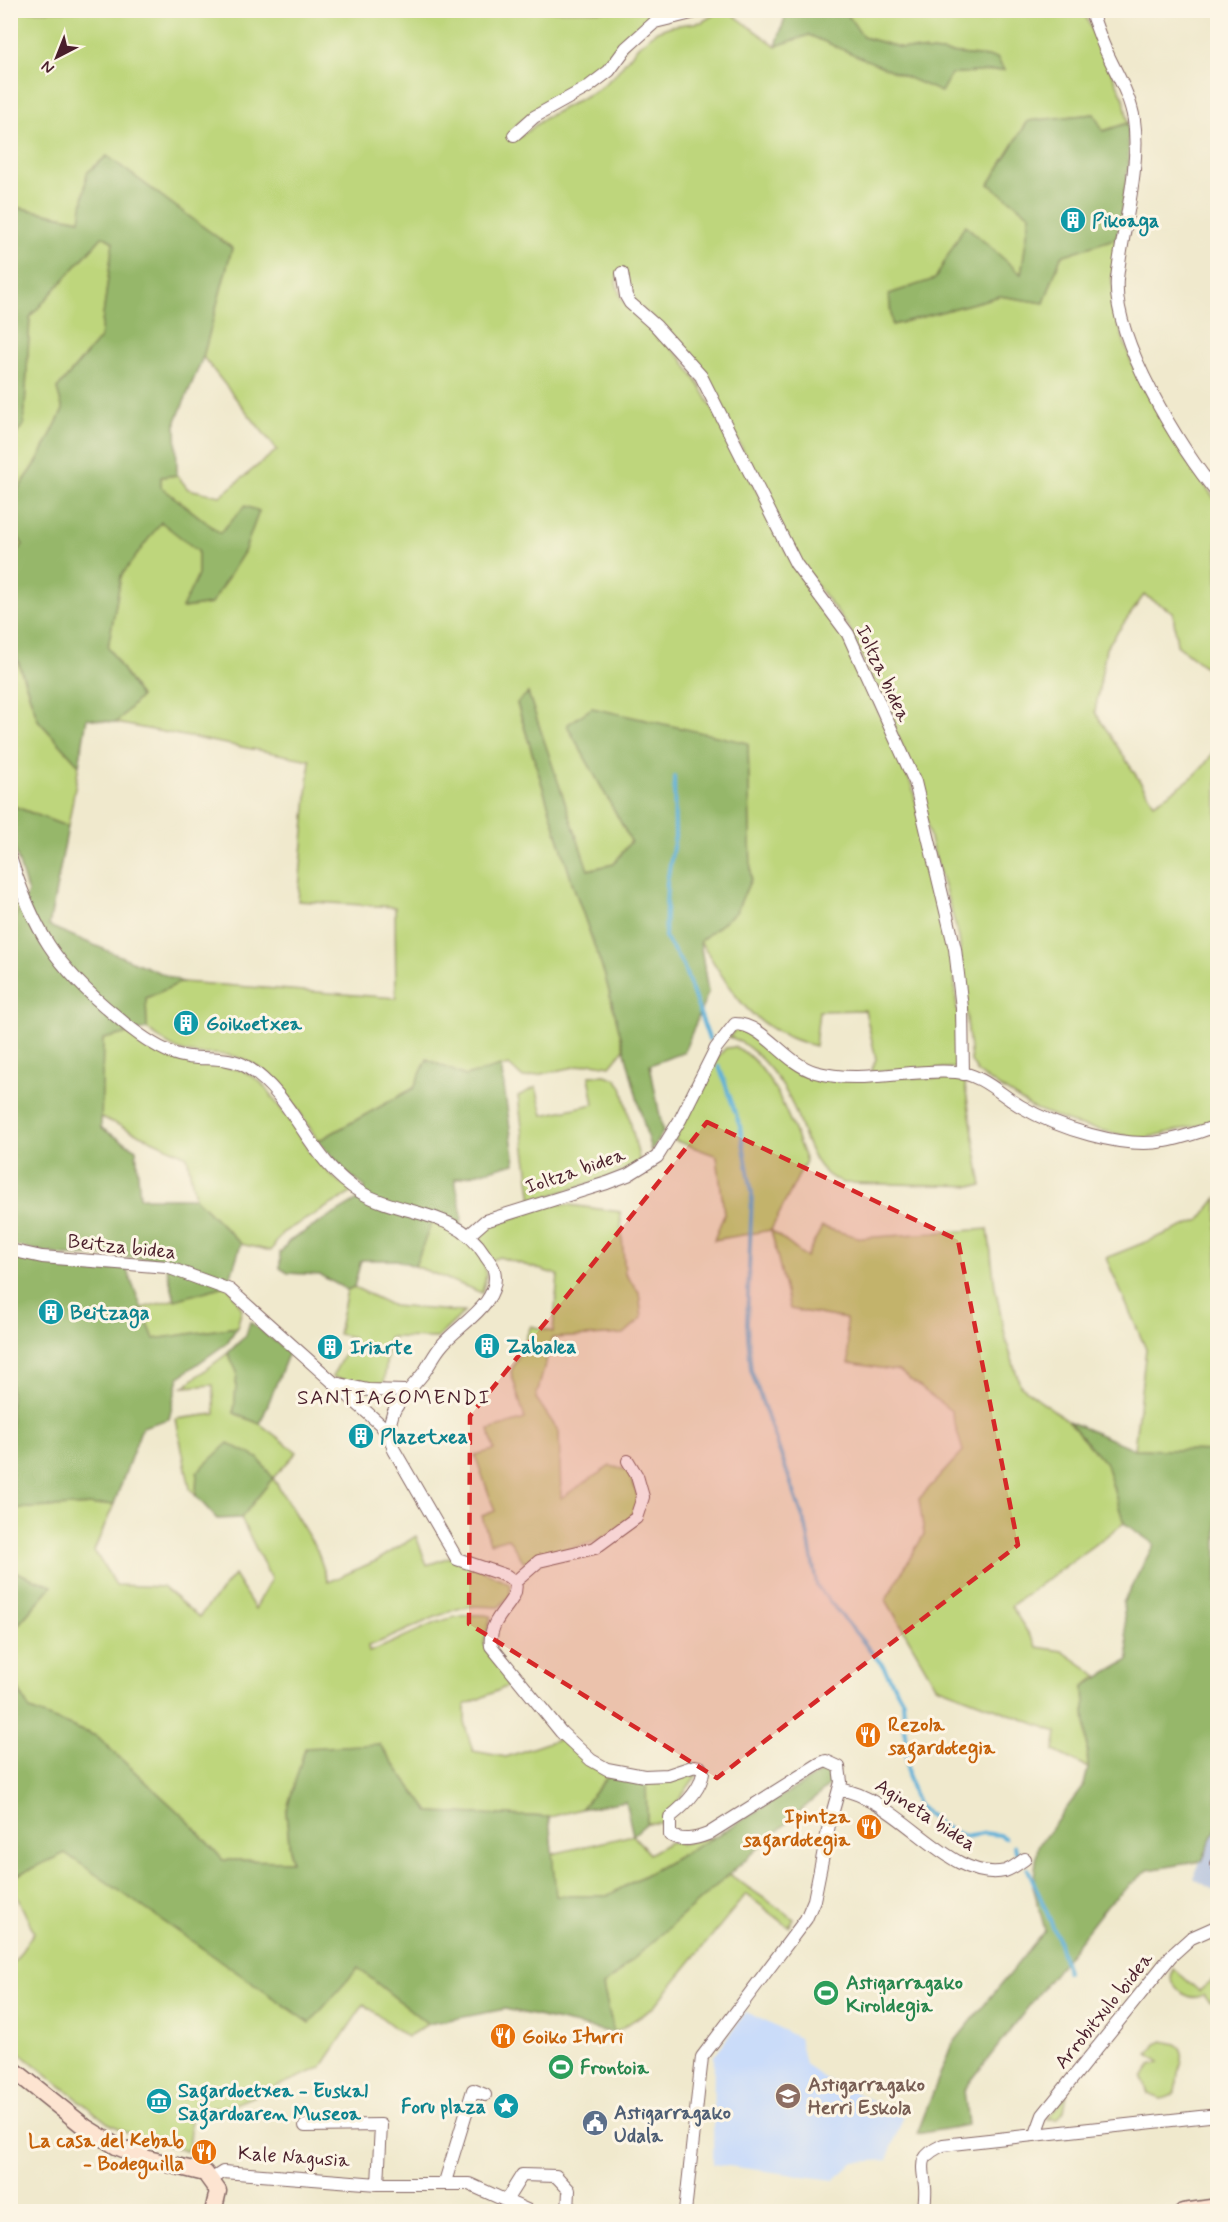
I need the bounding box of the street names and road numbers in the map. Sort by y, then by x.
street label: Ioltza bidea [848,621,917,727]
street label: Ioltza bidea [522,1141,630,1201]
street label: Beitza bidea [66,1228,177,1267]
street label: Agineta bidea [869,1773,981,1858]
street label: Arrobitxulo bidea [1049,1946,1160,2075]
street label: Kale Nagusia [237,2140,352,2175]

